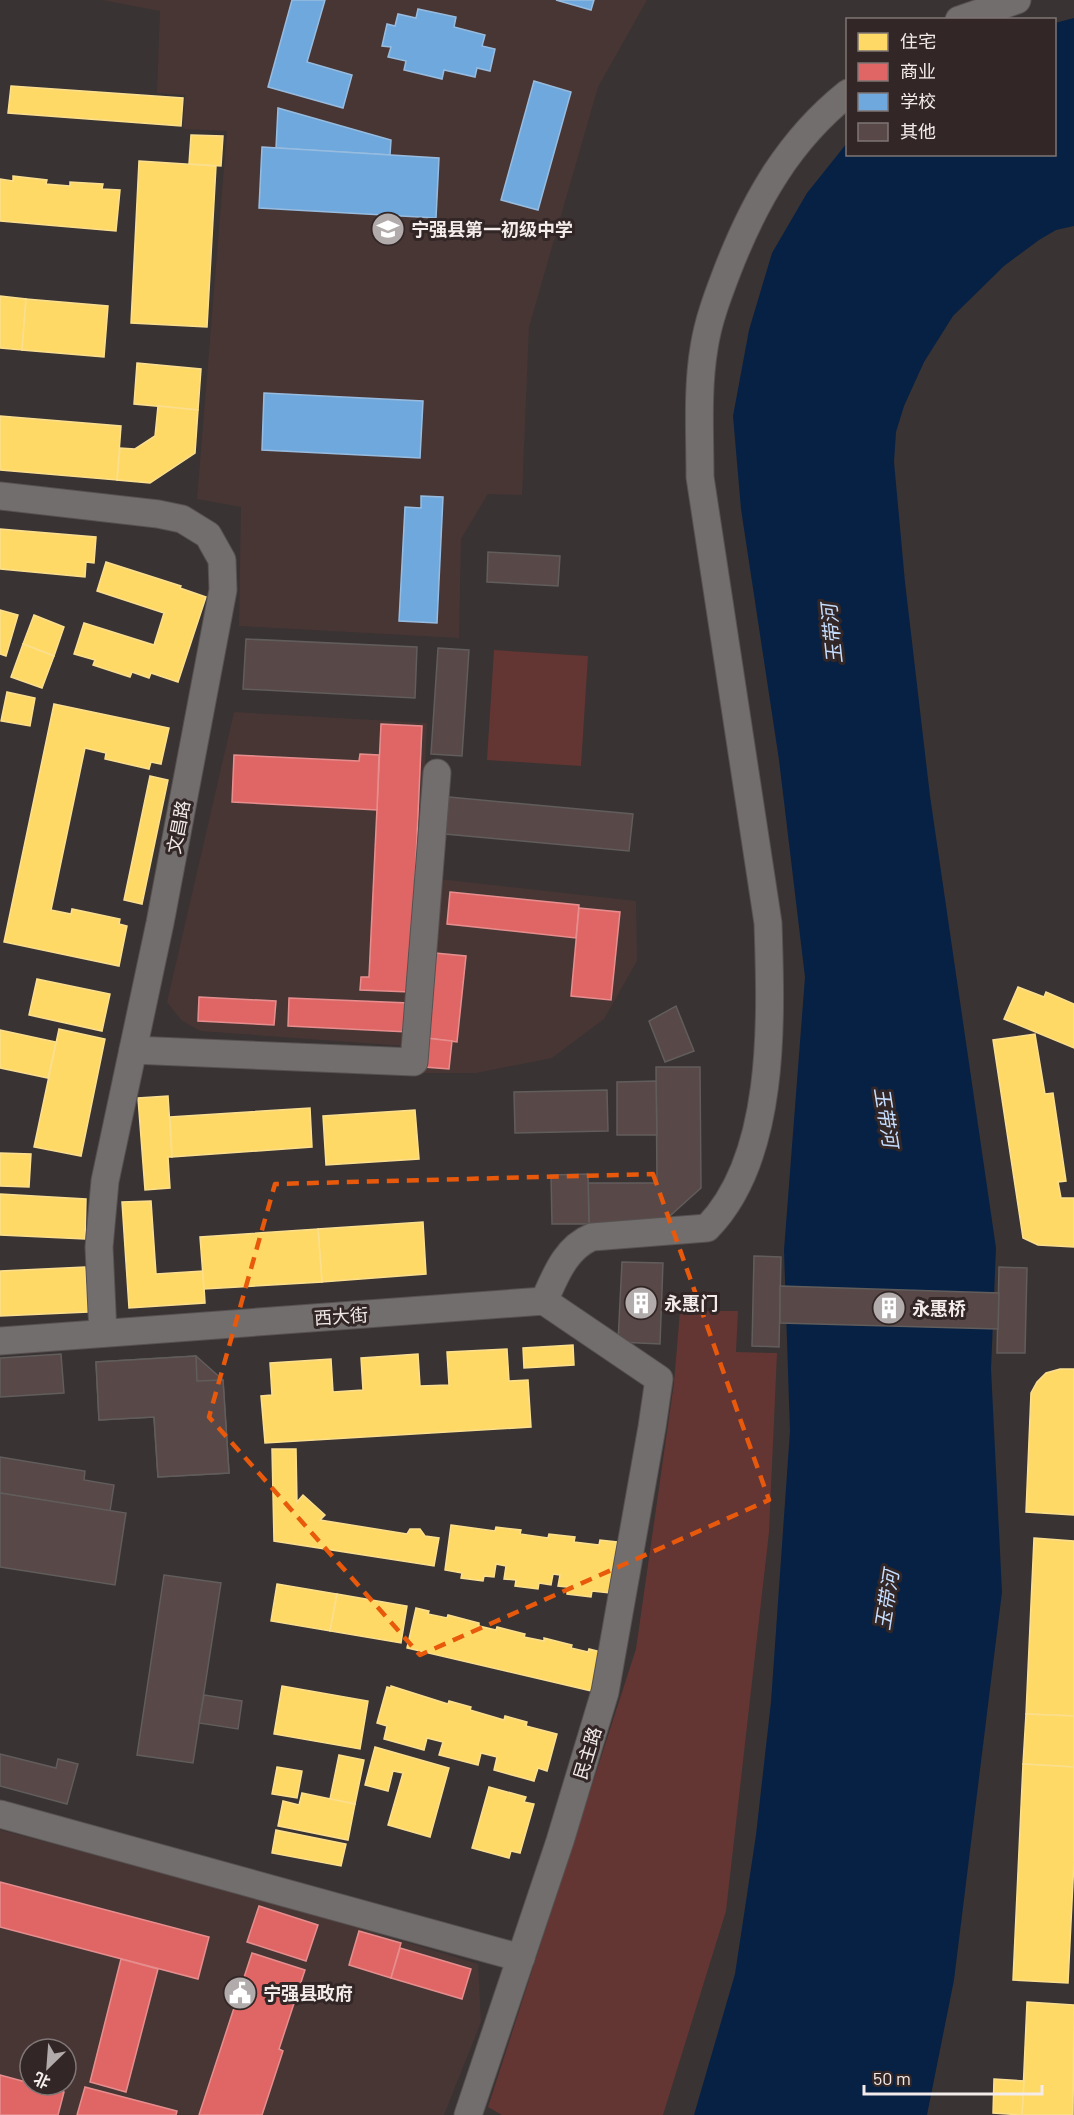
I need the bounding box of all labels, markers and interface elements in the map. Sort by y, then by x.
legend [846,18,1056,156]
text: 住宅 [900,30,936,52]
text: 商业 [900,60,936,82]
text: 学校 [900,90,936,112]
text: 其他 [900,120,936,142]
school or university icon: 宁强县第一初级中学 [370,211,406,247]
place label: 宁强县第一初级中学 [411,218,573,240]
water label: 玉带河 [816,599,846,665]
street label: 文昌路 [162,798,194,856]
water label: 玉带河 [870,1085,904,1152]
building icon: 永惠门 [623,1285,659,1321]
building icon: 永惠桥 [871,1290,907,1326]
place label: 永惠门 [664,1292,718,1314]
place label: 永惠桥 [912,1297,966,1319]
street label: 西大街 [313,1303,369,1329]
water label: 玉带河 [869,1565,903,1632]
street label: 民主路 [569,1724,605,1782]
public building icon: 宁强县政府 [222,1975,258,2011]
place label: 宁强县政府 [263,1982,353,2004]
north arrow [18,2037,78,2097]
scale bar [864,2058,1042,2096]
text: 50 m [873,2067,911,2089]
text: 北 [30,2069,53,2093]

